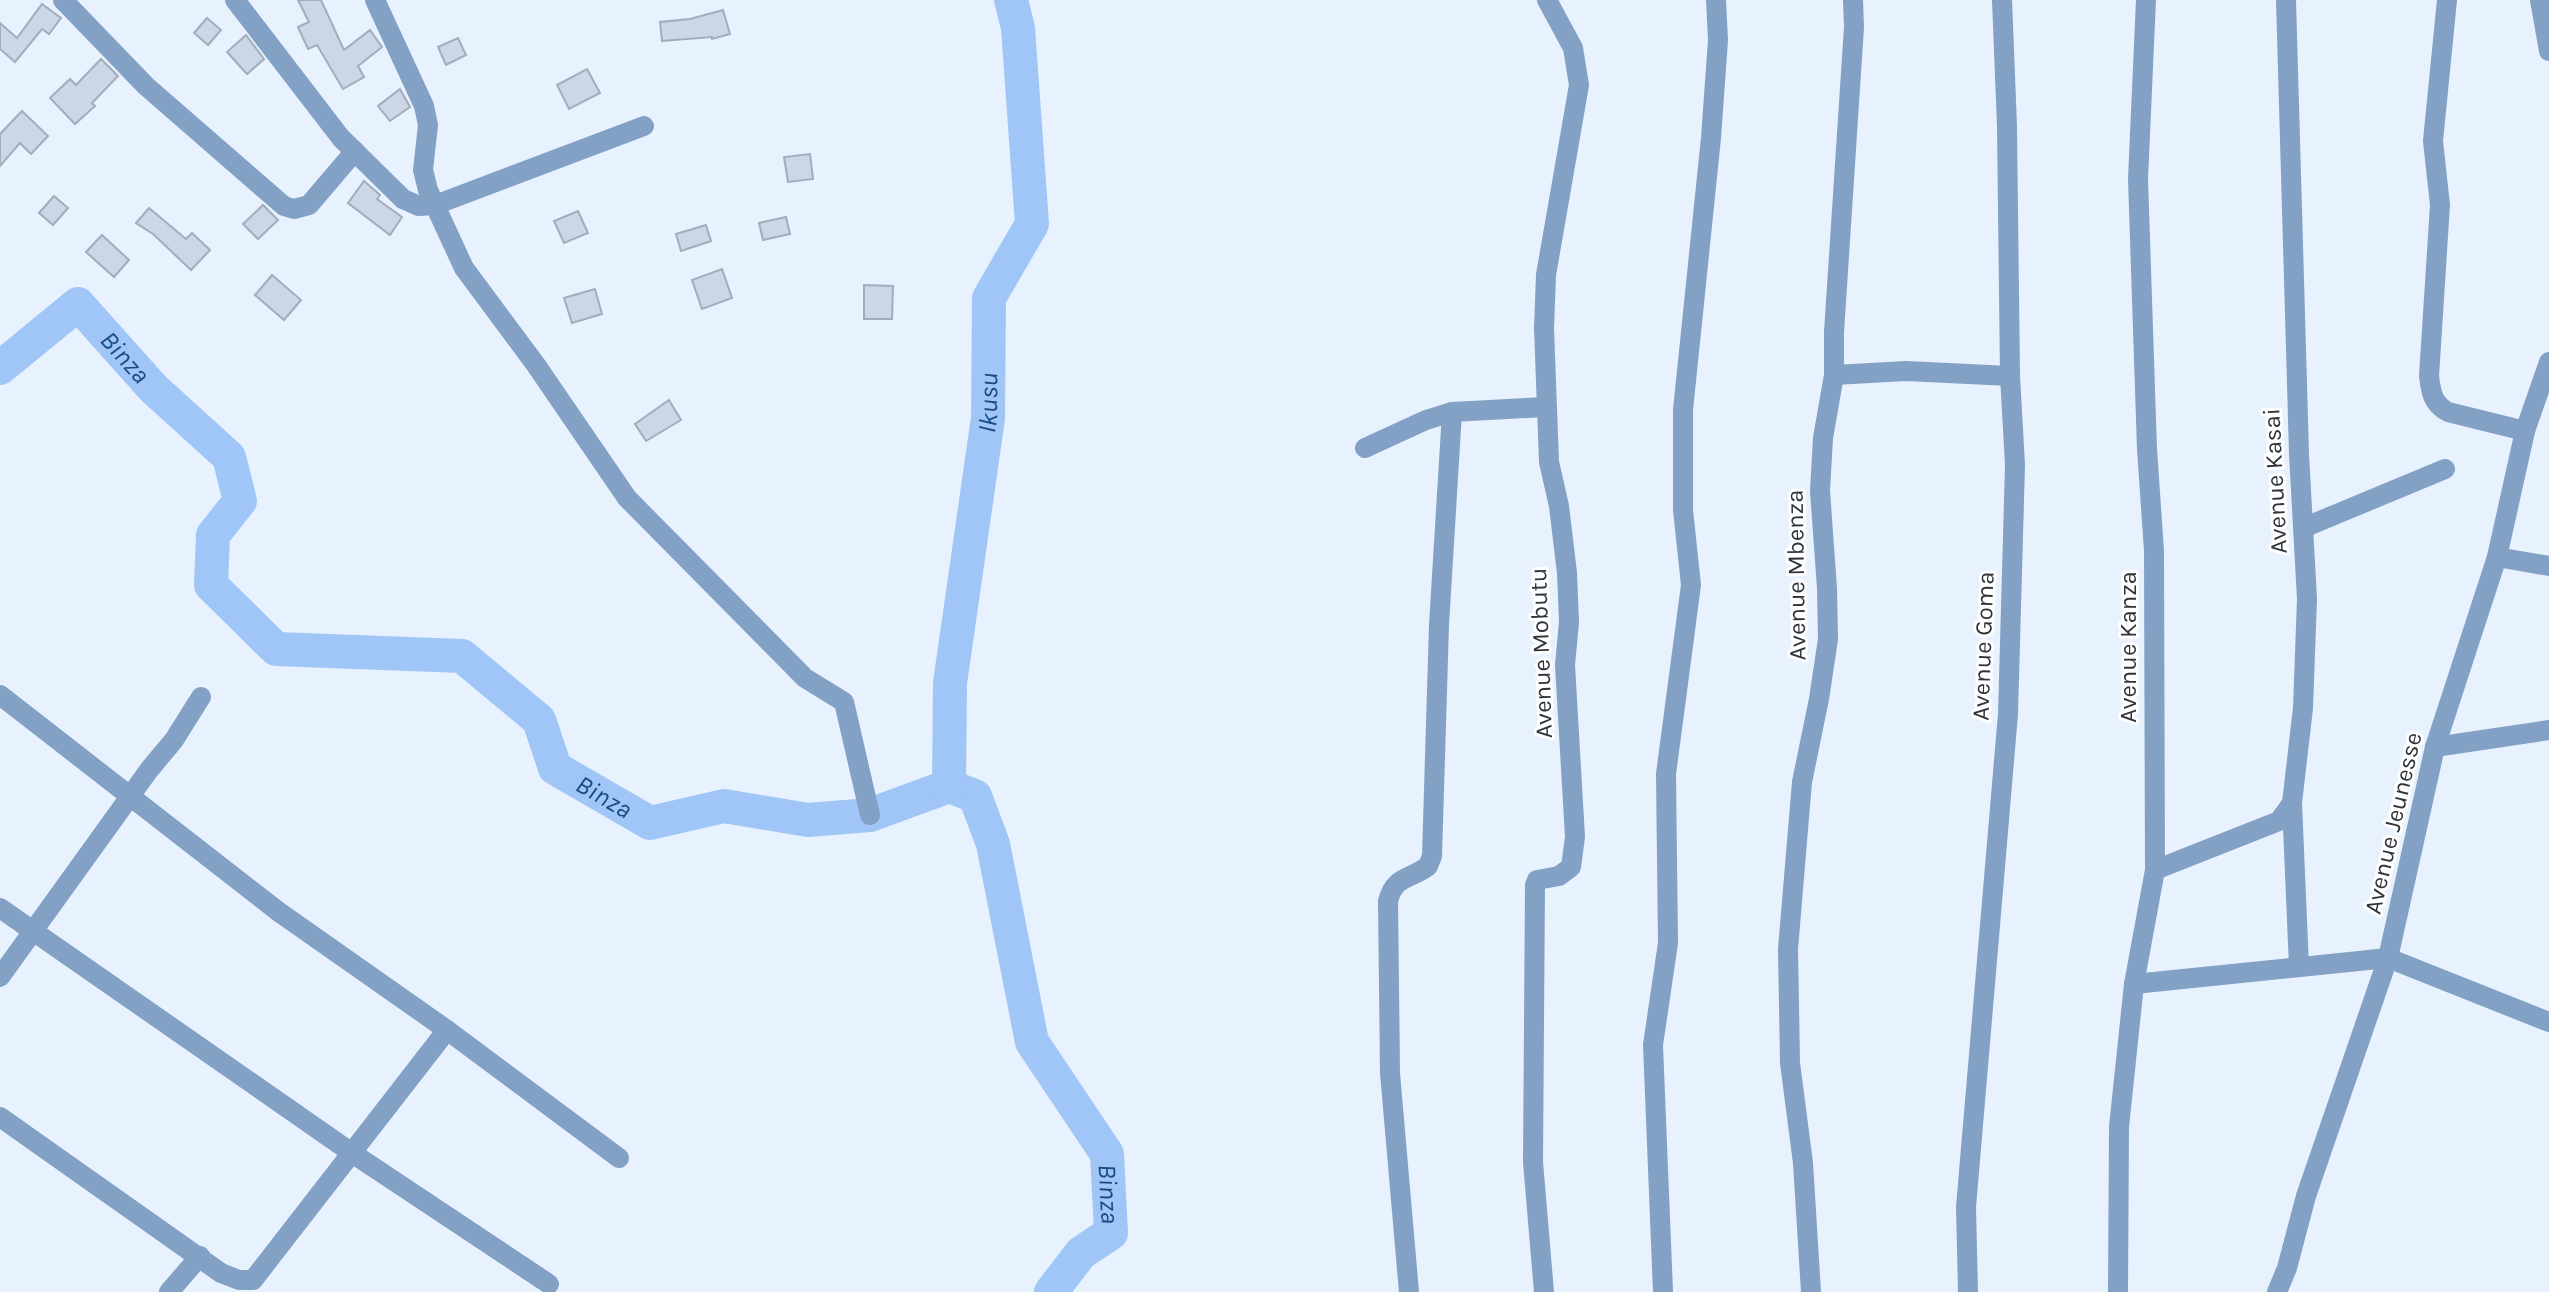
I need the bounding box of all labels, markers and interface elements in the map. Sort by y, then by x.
water label: Binza [93,325,156,390]
water label: Ikusu [971,372,1005,435]
street label: Avenue Kasai [2257,408,2293,554]
street label: Avenue Mbenza [1781,489,1811,661]
street label: Avenue Mobutu [1524,567,1558,739]
street label: Avenue Goma [1966,571,2000,721]
street label: Avenue Kanza [2114,571,2142,723]
street label: Avenue Jeunesse [2358,729,2428,917]
water label: Binza [570,769,638,825]
water label: Binza [1092,1163,1126,1225]

